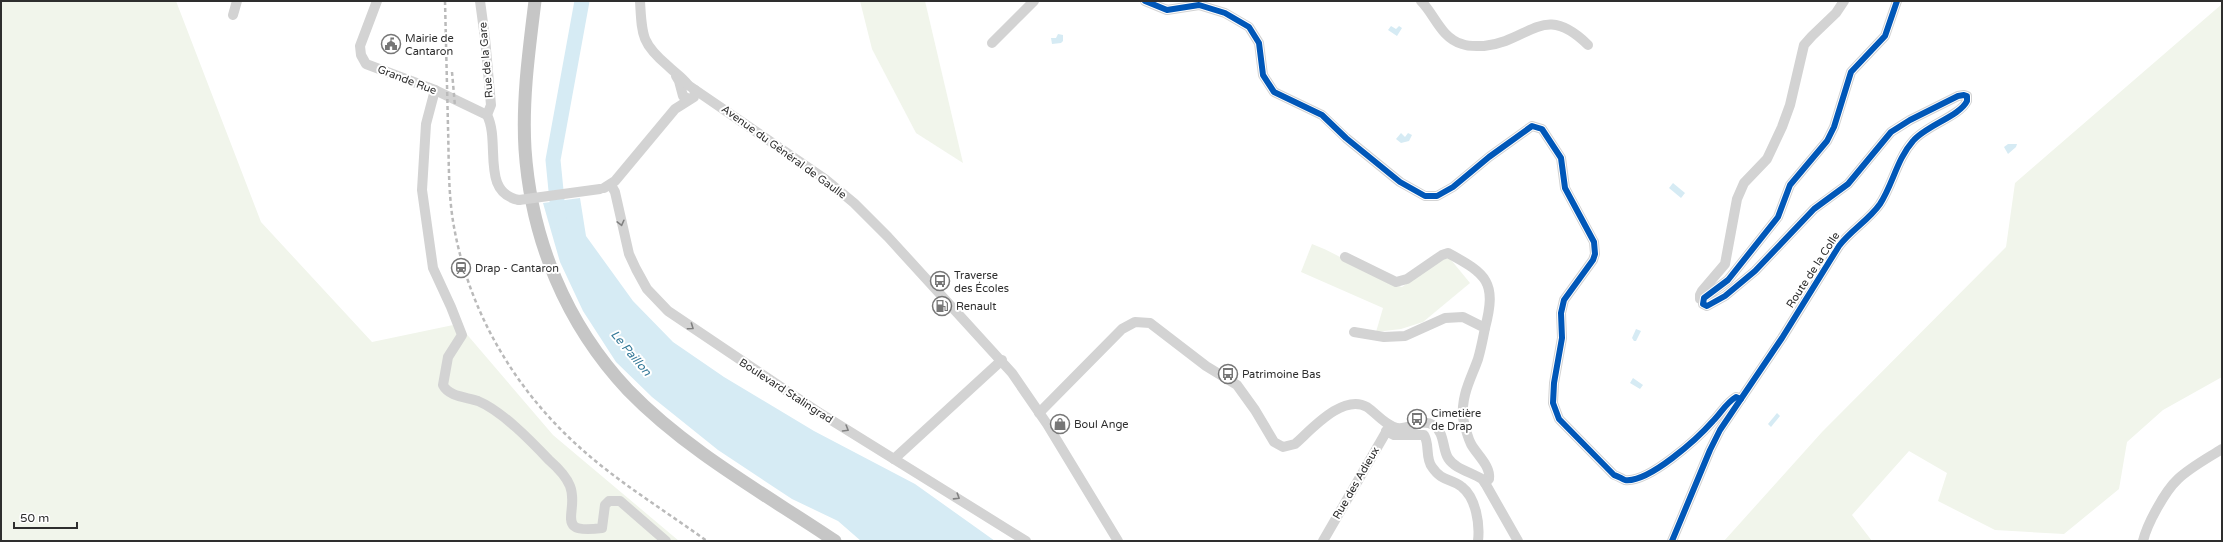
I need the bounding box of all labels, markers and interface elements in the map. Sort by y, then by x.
street label: Rue de la Gare [476,21,496,99]
place label: Mairie de Cantaron [405,32,454,58]
public building icon: Mairie de Cantaron [380,33,402,55]
street label: Grande Rue [376,63,438,97]
street label: Avenue du Général de Gaulle [719,102,849,202]
one-way arrow [616,219,625,226]
street label: Route de la Colle [1784,230,1842,310]
station icon: Drap - Cantaron [450,257,472,279]
place label: Drap - Cantaron [475,262,559,275]
place label: Traverse des Écoles [954,269,1009,295]
bus stop icon: Traverse des Écoles [929,270,951,292]
fuel station icon: Renault [931,295,953,317]
place label: Renault [956,300,997,313]
one-way arrow [687,322,694,330]
water label: Le Paillon [608,327,654,379]
street label: Boulevard Stalingrad [737,356,835,426]
bus stop icon: Patrimoine Bas [1217,363,1239,385]
place label: Patrimoine Bas [1242,368,1321,381]
place label: Cimetière de Drap [1431,407,1481,433]
bus stop icon: Cimetière de Drap [1406,408,1428,430]
shop icon: Boul Ange [1049,413,1071,435]
place label: Boul Ange [1074,418,1129,431]
one-way arrow [842,425,849,432]
street label: Rue des Adieux [1330,444,1382,522]
one-way arrow [953,493,960,500]
scale bar [14,504,77,530]
text: 50 m [20,511,49,525]

